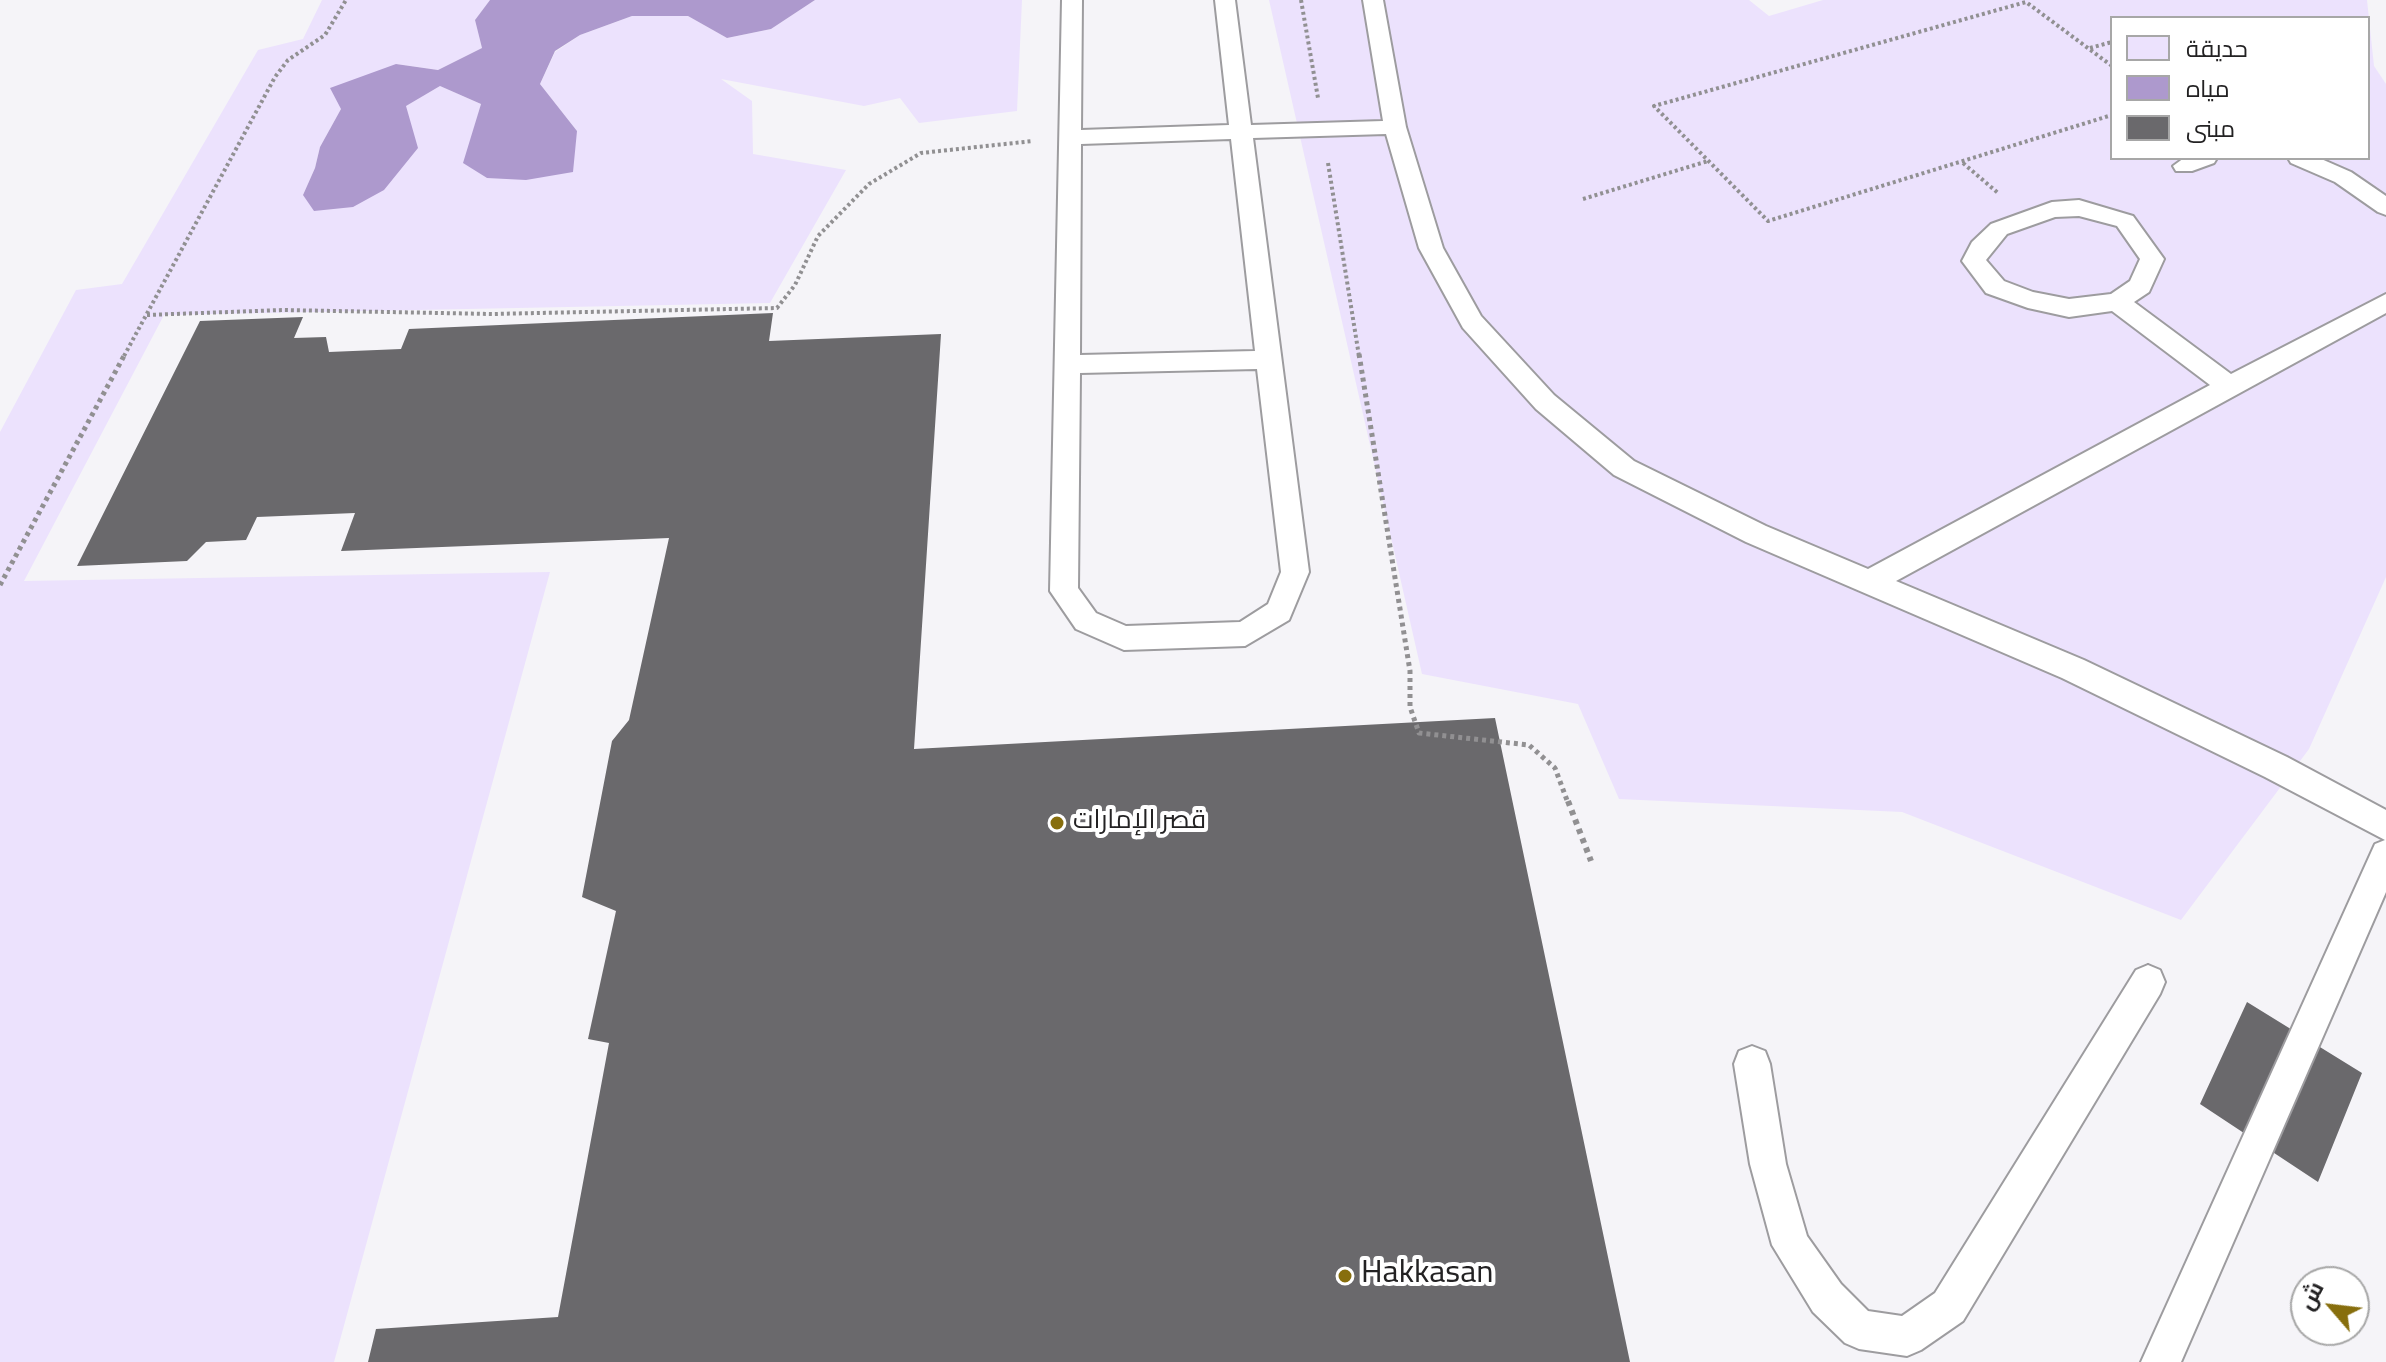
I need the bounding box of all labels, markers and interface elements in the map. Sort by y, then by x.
legend [2110,16,2370,160]
text: حديقة [2186,26,2248,71]
text: مياه [2186,66,2230,111]
text: مبنى [2186,106,2235,151]
place label: قصر الإمارات [1073,807,1206,839]
marker: قصر الإمارات [1048,814,1066,832]
place label: Hakkasan [1361,1257,1493,1295]
north arrow [2290,1266,2370,1346]
marker: Hakkasan [1336,1267,1354,1285]
text: ش [2285,1273,2336,1318]

